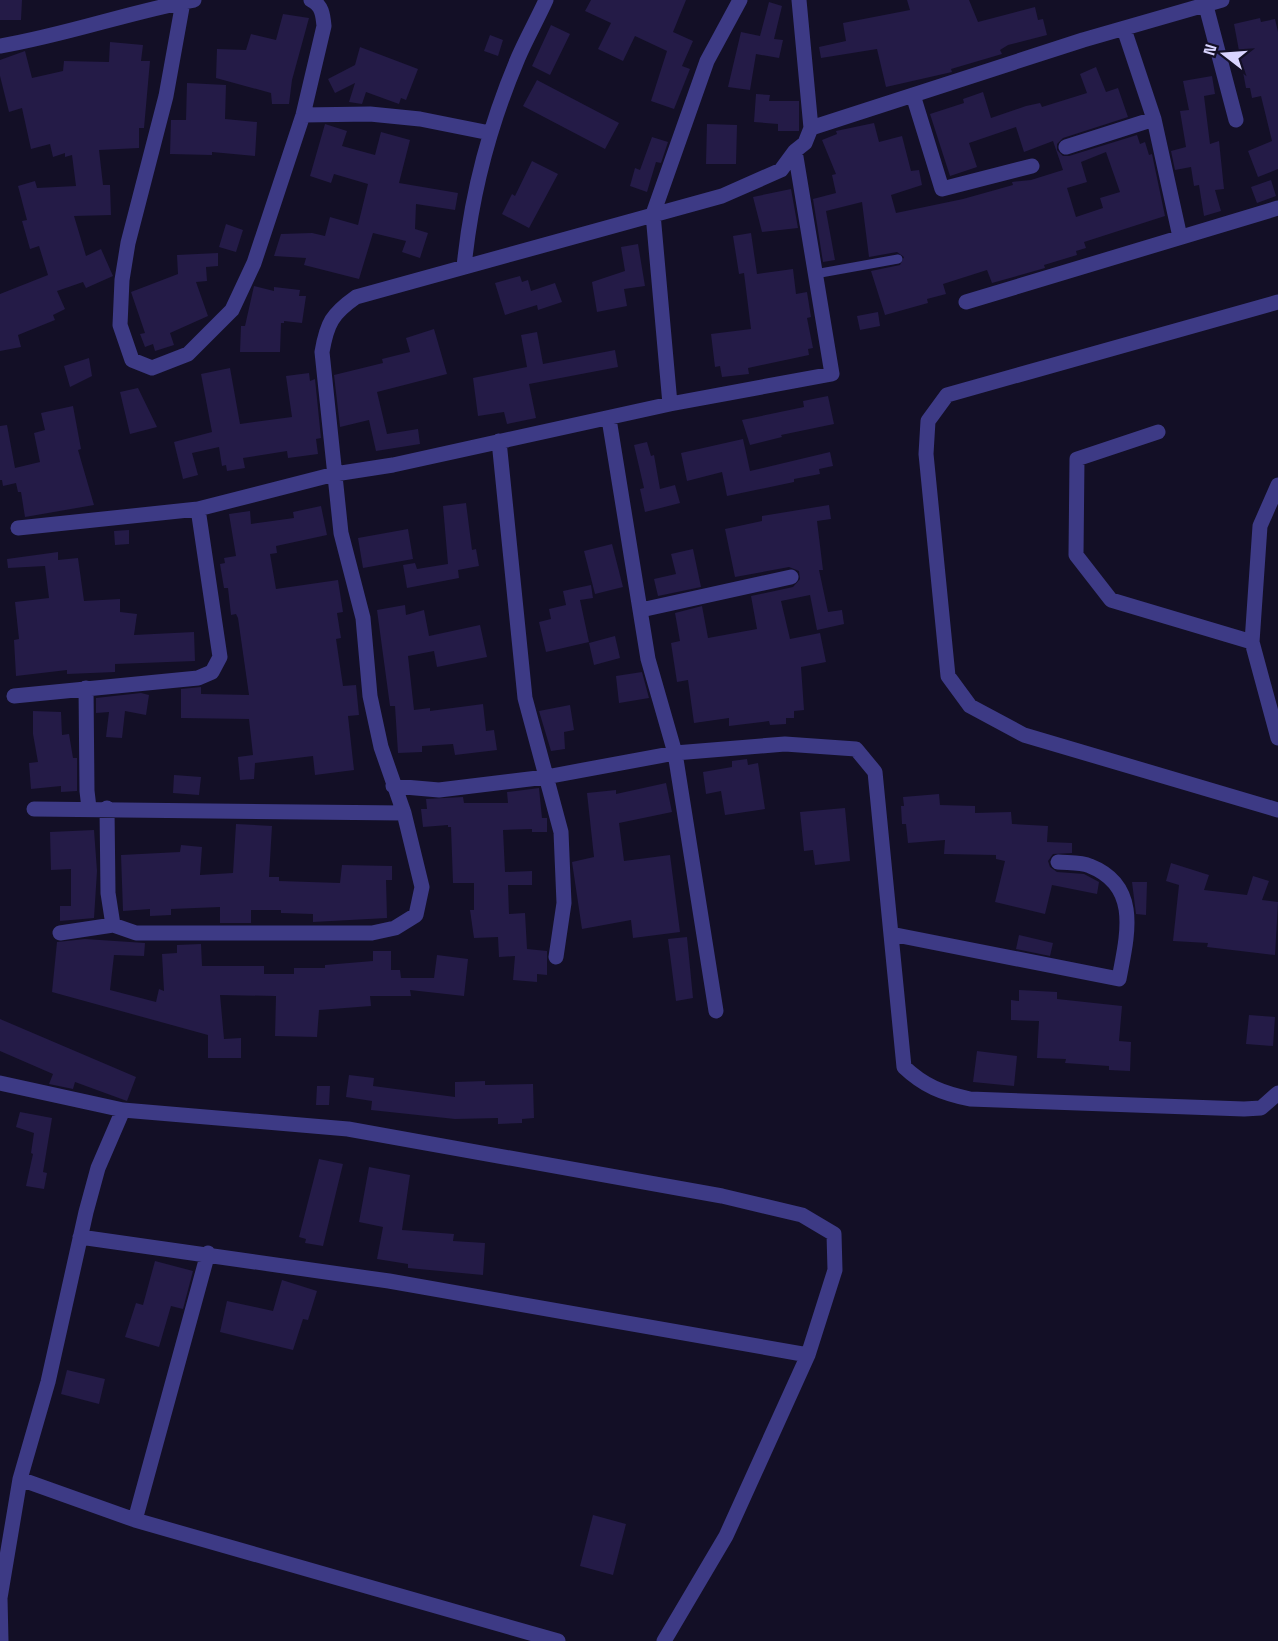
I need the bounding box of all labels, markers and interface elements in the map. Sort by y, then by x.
north arrow [1194,24,1254,84]
text: N [1199,42,1222,58]

